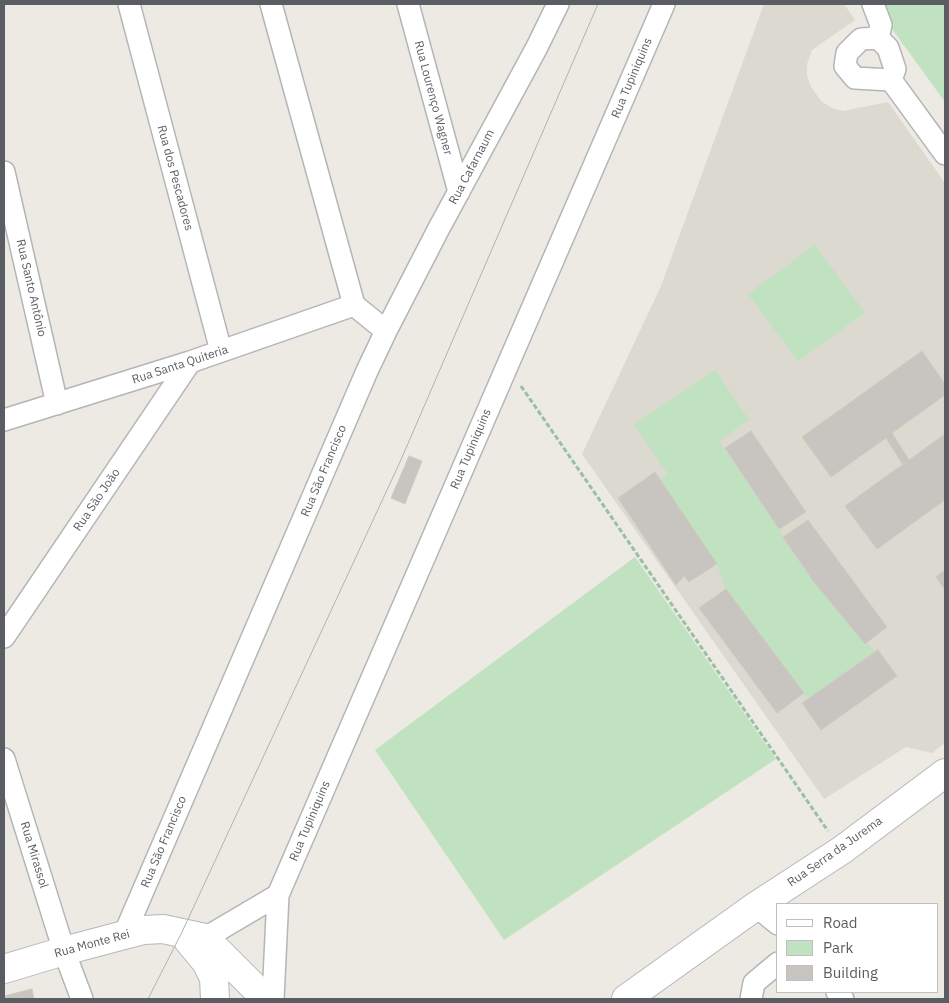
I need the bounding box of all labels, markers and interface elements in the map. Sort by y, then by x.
street label: Rua Tupiniquins [609,36,655,120]
street label: Rua Lourenço Wagner [411,39,455,157]
street label: Rua dos Pescadores [154,124,196,232]
street label: Rua Cafarnaum [446,127,498,207]
street label: Rua Santo Antônio [13,238,49,338]
street label: Rua Santa Quiteria [130,343,230,387]
street label: Rua Tupiniquins [448,407,494,491]
street label: Rua São Francisco [298,423,350,519]
street label: Rua São João [71,466,123,534]
street label: Rua Tupiniquins [287,779,333,863]
street label: Rua São Francisco [138,794,190,890]
street label: Rua Serra da Jurema [785,814,885,890]
street label: Rua Mirassol [17,820,51,890]
legend [776,903,939,993]
text: Road [823,913,858,932]
street label: Rua Monte Rei [53,927,131,961]
text: Park [823,938,853,957]
text: Building [823,963,878,982]

